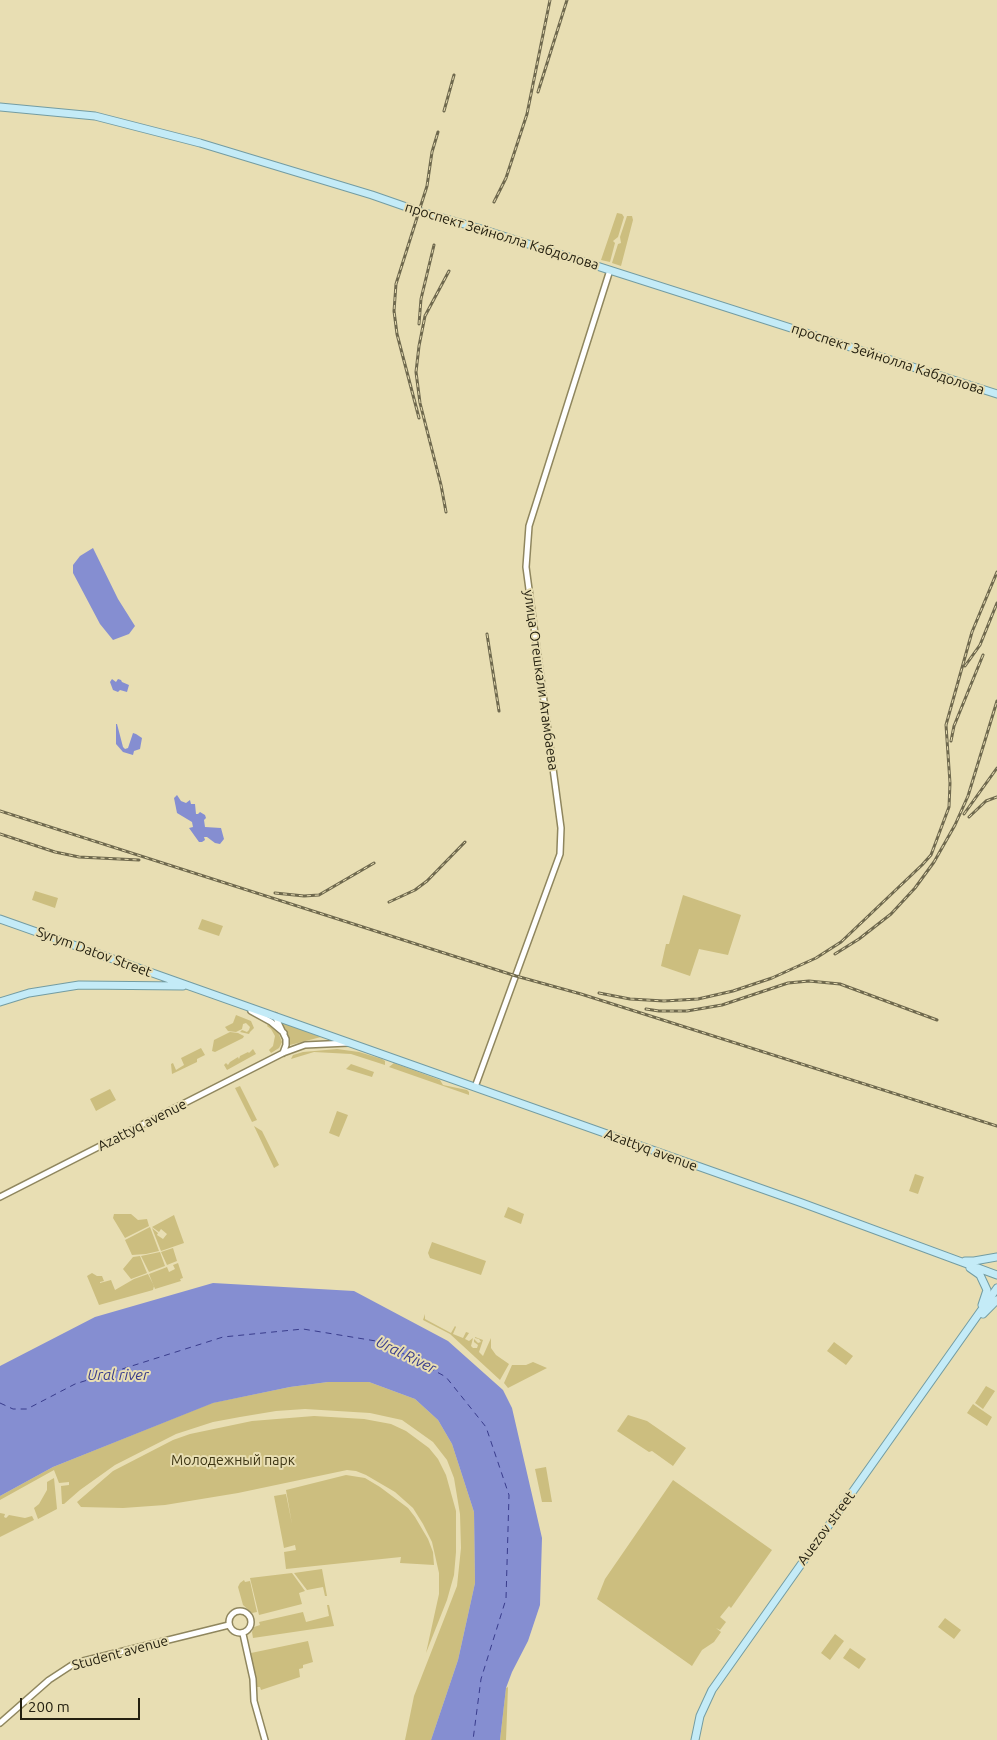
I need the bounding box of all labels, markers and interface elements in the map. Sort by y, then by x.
street label: проспект Зейнолла Кабдолова [403,198,601,274]
street label: проспект Зейнолла Кабдолова [789,320,987,398]
street label: улица Отешкали Атамбаева [520,589,562,771]
street label: Syrym Datov Street [34,923,154,981]
street label: Azattyq avenue [95,1095,189,1155]
street label: Azattyq avenue [602,1125,700,1175]
water label: Ural River [373,1333,439,1377]
water label: Ural river [87,1366,149,1384]
park label: Молодежный парк [171,1452,295,1468]
street label: Auezov street [794,1488,858,1568]
street label: Student avenue [70,1632,170,1674]
scale bar [22,1688,142,1720]
text: 200 m [28,1698,70,1715]

